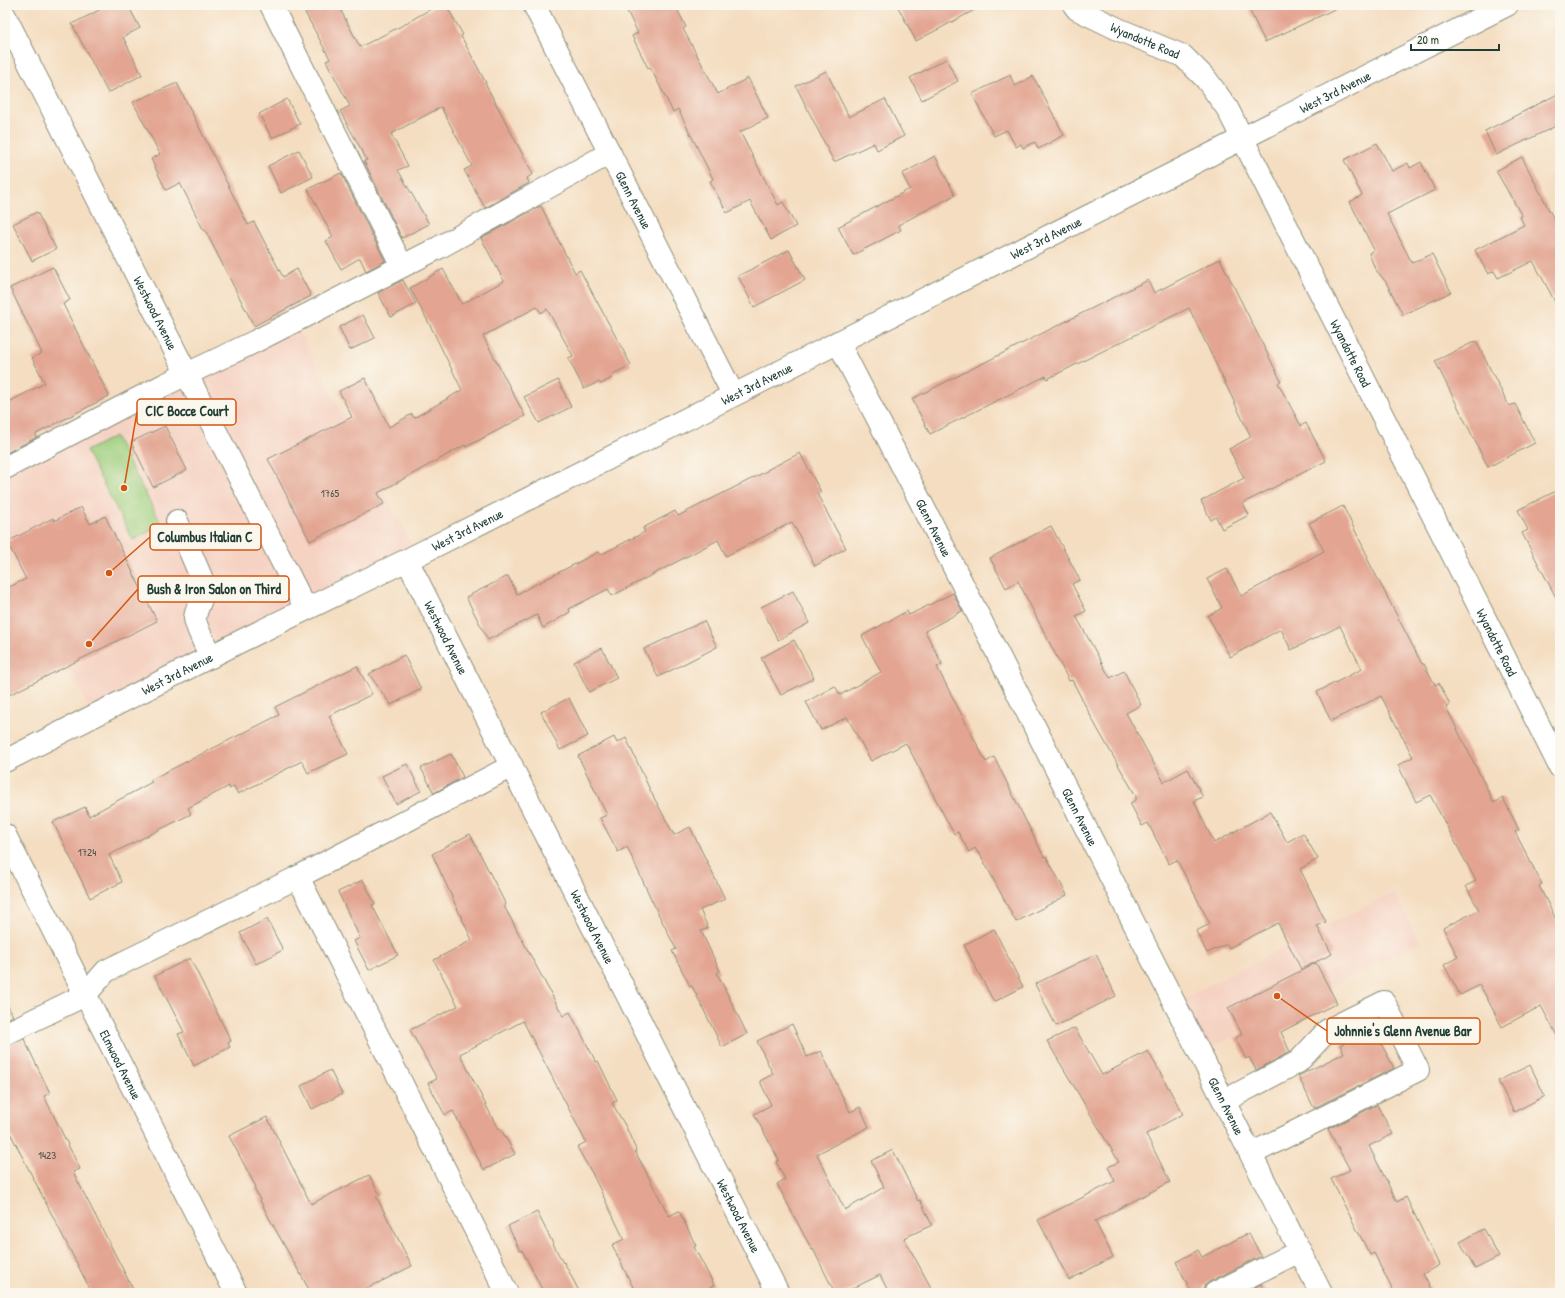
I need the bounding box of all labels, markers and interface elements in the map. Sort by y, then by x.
street label: Wyandotte Road [1107,18,1182,63]
scale bar [1411,26,1499,52]
text: 20 m [1417,31,1439,48]
street label: West 3rd Avenue [1296,66,1374,117]
street label: Glenn Avenue [611,168,656,232]
street label: West 3rd Avenue [1007,212,1085,263]
street label: Westwood Avenue [130,273,182,353]
street label: Wyandotte Road [1326,316,1375,390]
street label: West 3rd Avenue [718,358,795,409]
callout: CIC Bocce Court [137,399,236,425]
text: CIC Bocce Court [145,401,230,420]
house number: 1765 [321,486,340,500]
street label: Glenn Avenue [912,496,956,560]
street label: West 3rd Avenue [429,504,506,555]
callout: Columbus Italian C [150,524,261,550]
text: Columbus Italian C [157,527,253,546]
callout: Bush & Iron Salon on Third [138,576,289,602]
text: Bush & Iron Salon on Third [147,579,282,598]
street label: Westwood Avenue [420,598,472,678]
street label: Wyandotte Road [1472,606,1522,679]
street label: West 3rd Avenue [138,648,216,699]
street label: Glenn Avenue [1058,785,1102,849]
house number: 1724 [78,845,96,859]
street label: Westwood Avenue [566,887,619,967]
callout: Johnnie's Glenn Avenue Bar [1327,1018,1480,1044]
text: Johnnie's Glenn Avenue Bar [1334,1021,1472,1040]
street label: Elmwood Avenue [96,1027,146,1102]
street label: Glenn Avenue [1204,1074,1249,1138]
house number: 1423 [38,1148,56,1162]
street label: Westwood Avenue [713,1176,765,1256]

